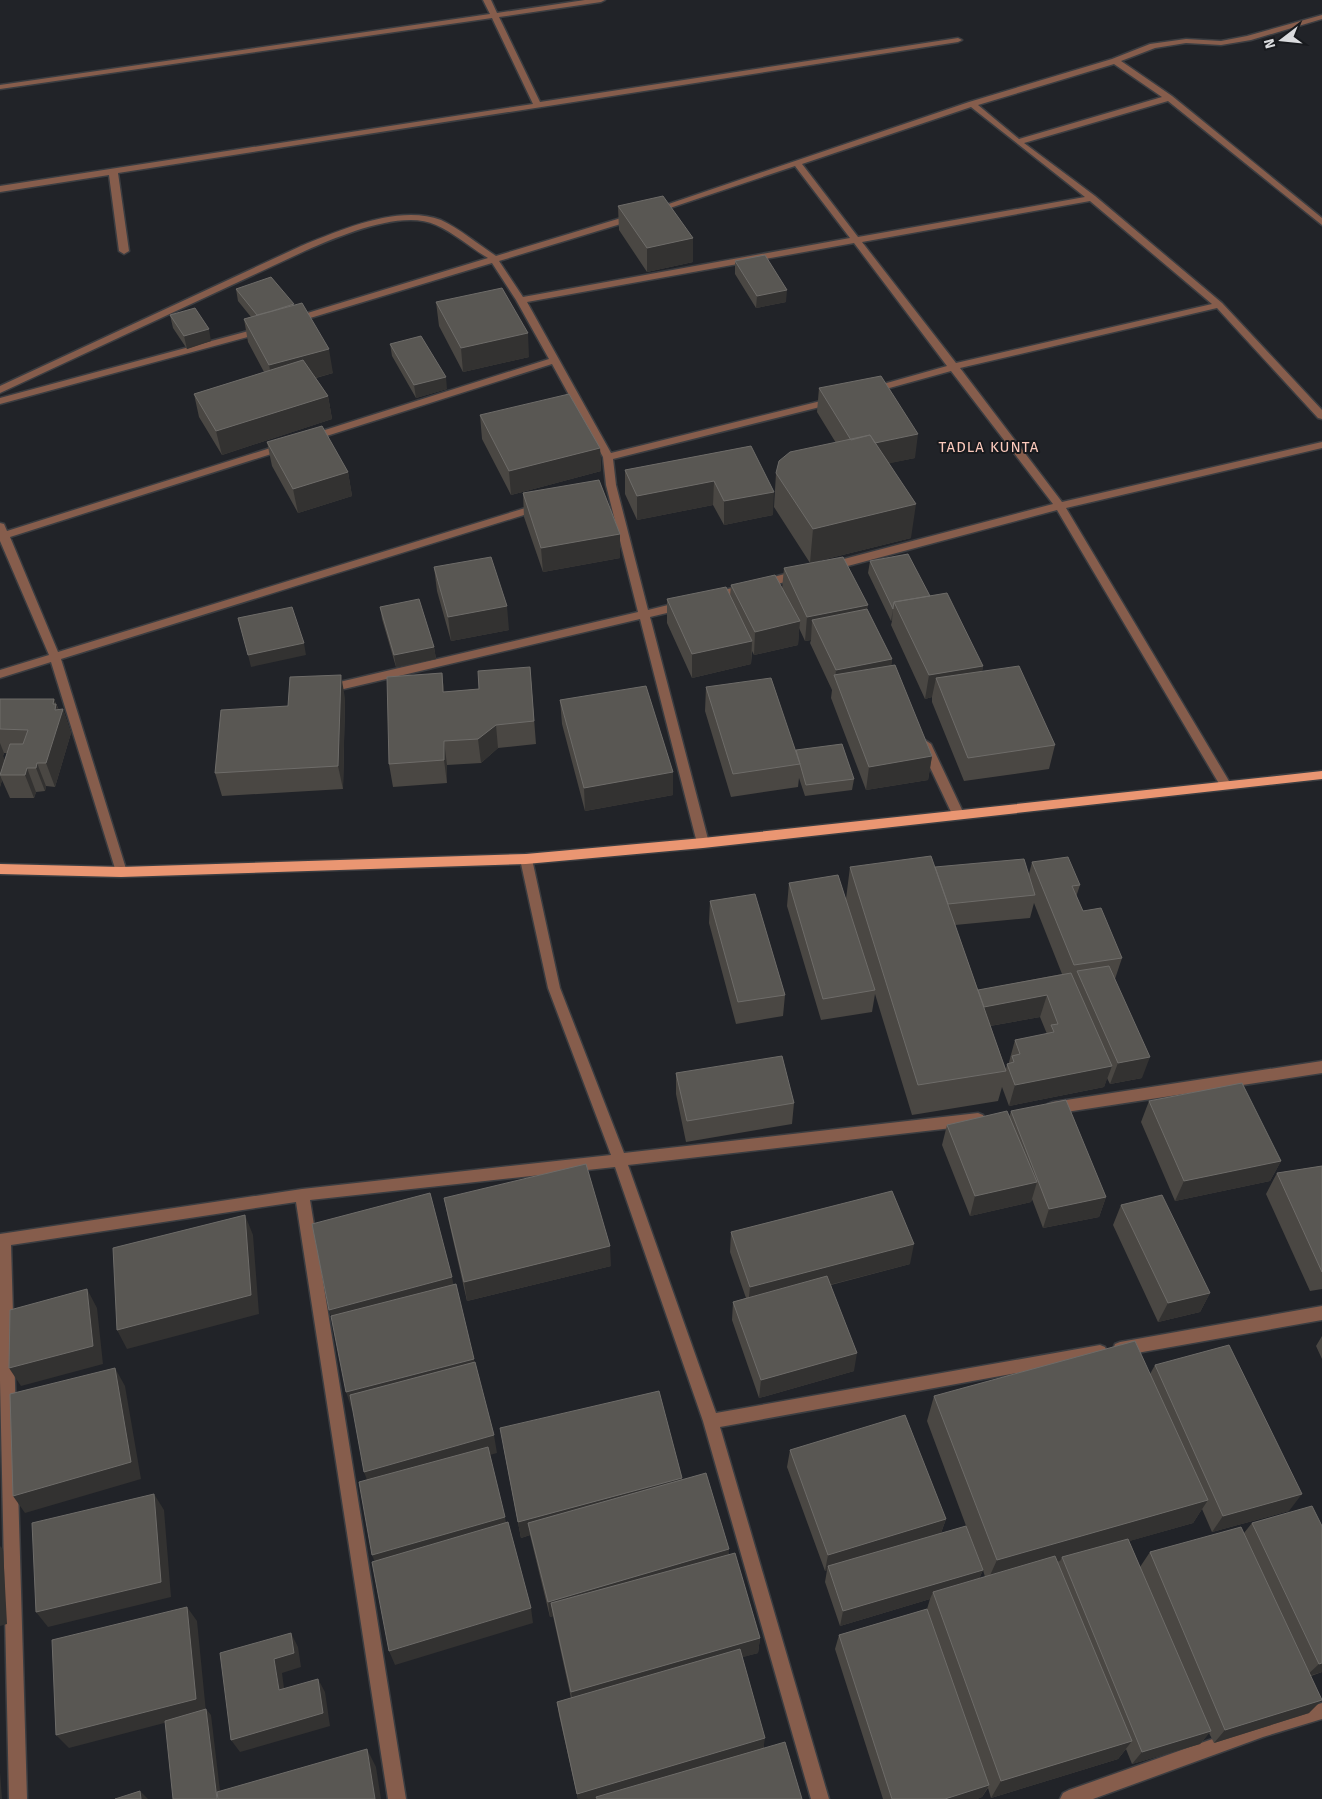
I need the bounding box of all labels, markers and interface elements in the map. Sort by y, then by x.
north arrow [1257,15,1307,65]
text: N [1261,37,1279,50]
district label: TADLA KUNTA [939,438,1039,456]

